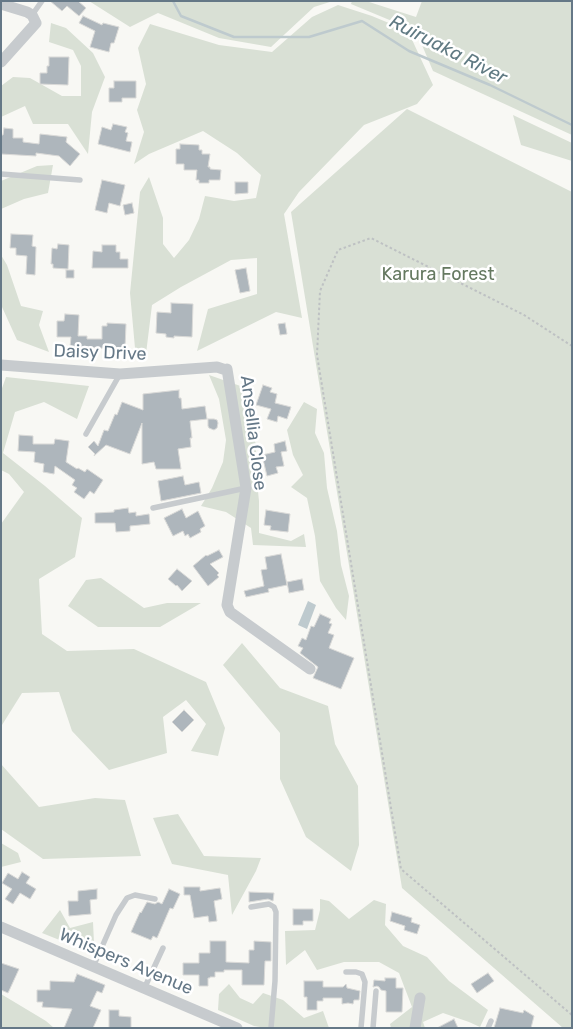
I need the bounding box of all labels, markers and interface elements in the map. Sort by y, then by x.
water label: Ruiruaka River [385,11,511,89]
park label: Karura Forest [382,264,494,286]
street label: Daisy Drive [53,341,147,365]
street label: Ansellia Close [235,374,271,492]
street label: Whispers Avenue [56,924,196,1000]

